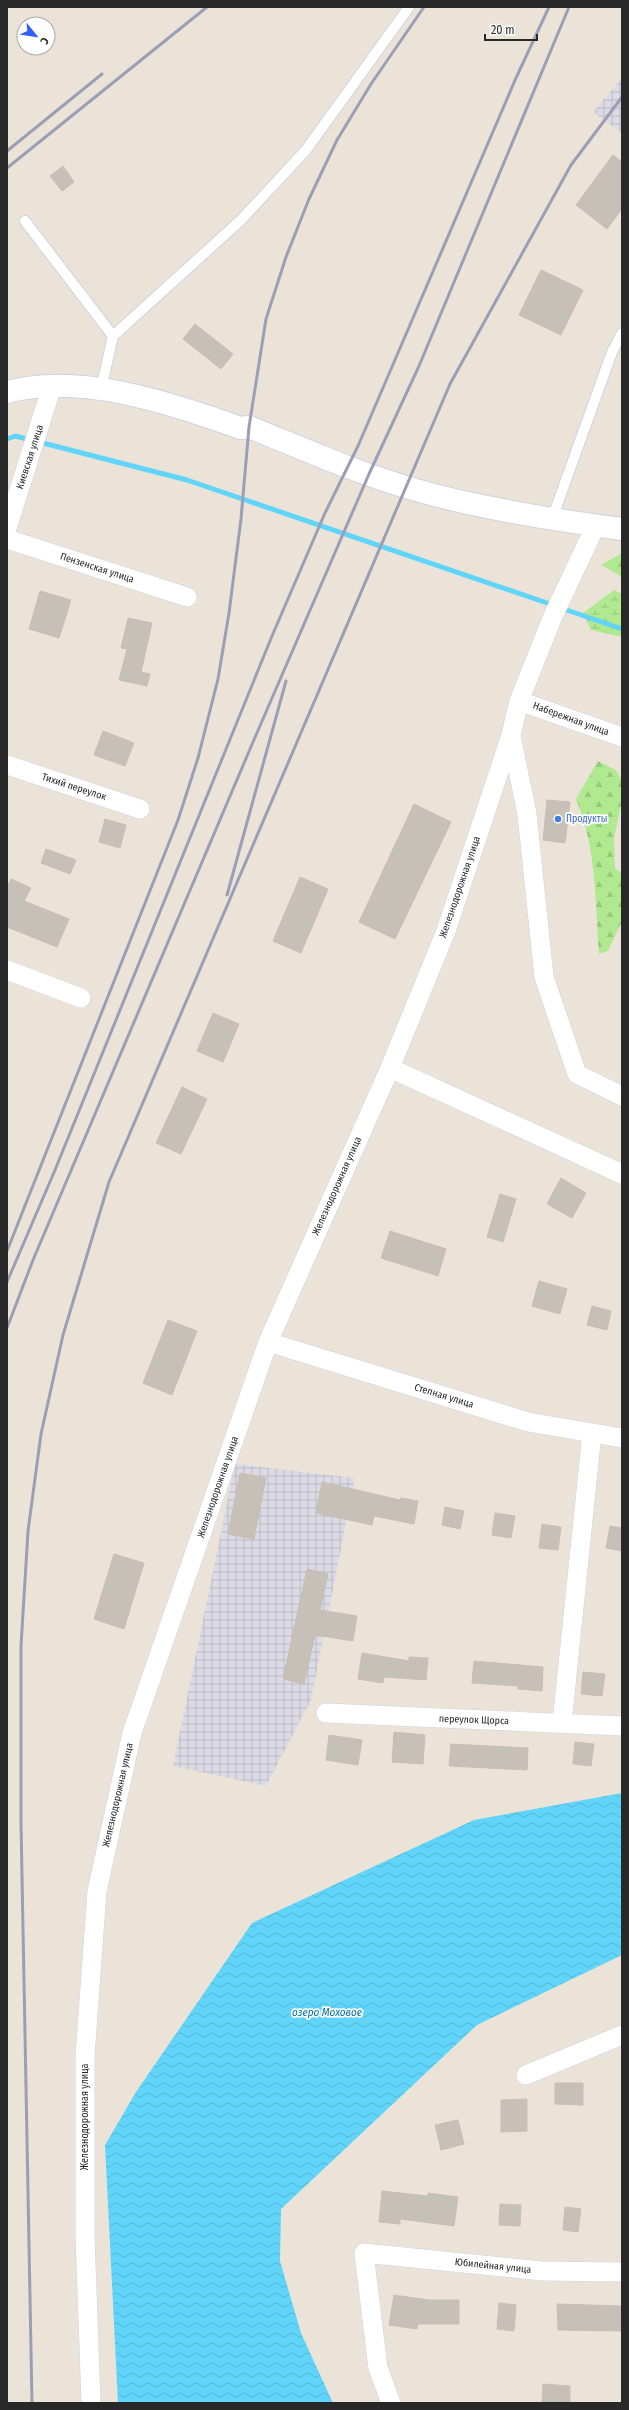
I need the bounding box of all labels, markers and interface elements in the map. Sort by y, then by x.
north arrow [16,16,56,56]
scale bar [485,16,537,42]
text: 20 m [491,23,515,37]
text: С [37,35,51,47]
street label: Киевская улица [14,423,46,491]
street label: Пензенская улица [59,550,136,586]
street label: Набережная улица [531,700,611,738]
street label: Тихий переулок [40,771,108,803]
place label: Продукты [566,813,607,825]
marker: Продукты [553,814,563,824]
street label: Железнодорожная улица [437,835,483,939]
street label: Железнодорожная улица [310,1135,364,1237]
street label: Степная улица [413,1381,475,1411]
street label: Железнодорожная улица [195,1435,241,1539]
street label: переулок Щорса [439,1713,509,1727]
street label: Железнодорожная улица [100,1742,136,1848]
water label: озеро Моховое [292,2006,362,2019]
street label: Железнодорожная улица [79,2064,91,2170]
street label: Юбилейная улица [454,2256,532,2276]

